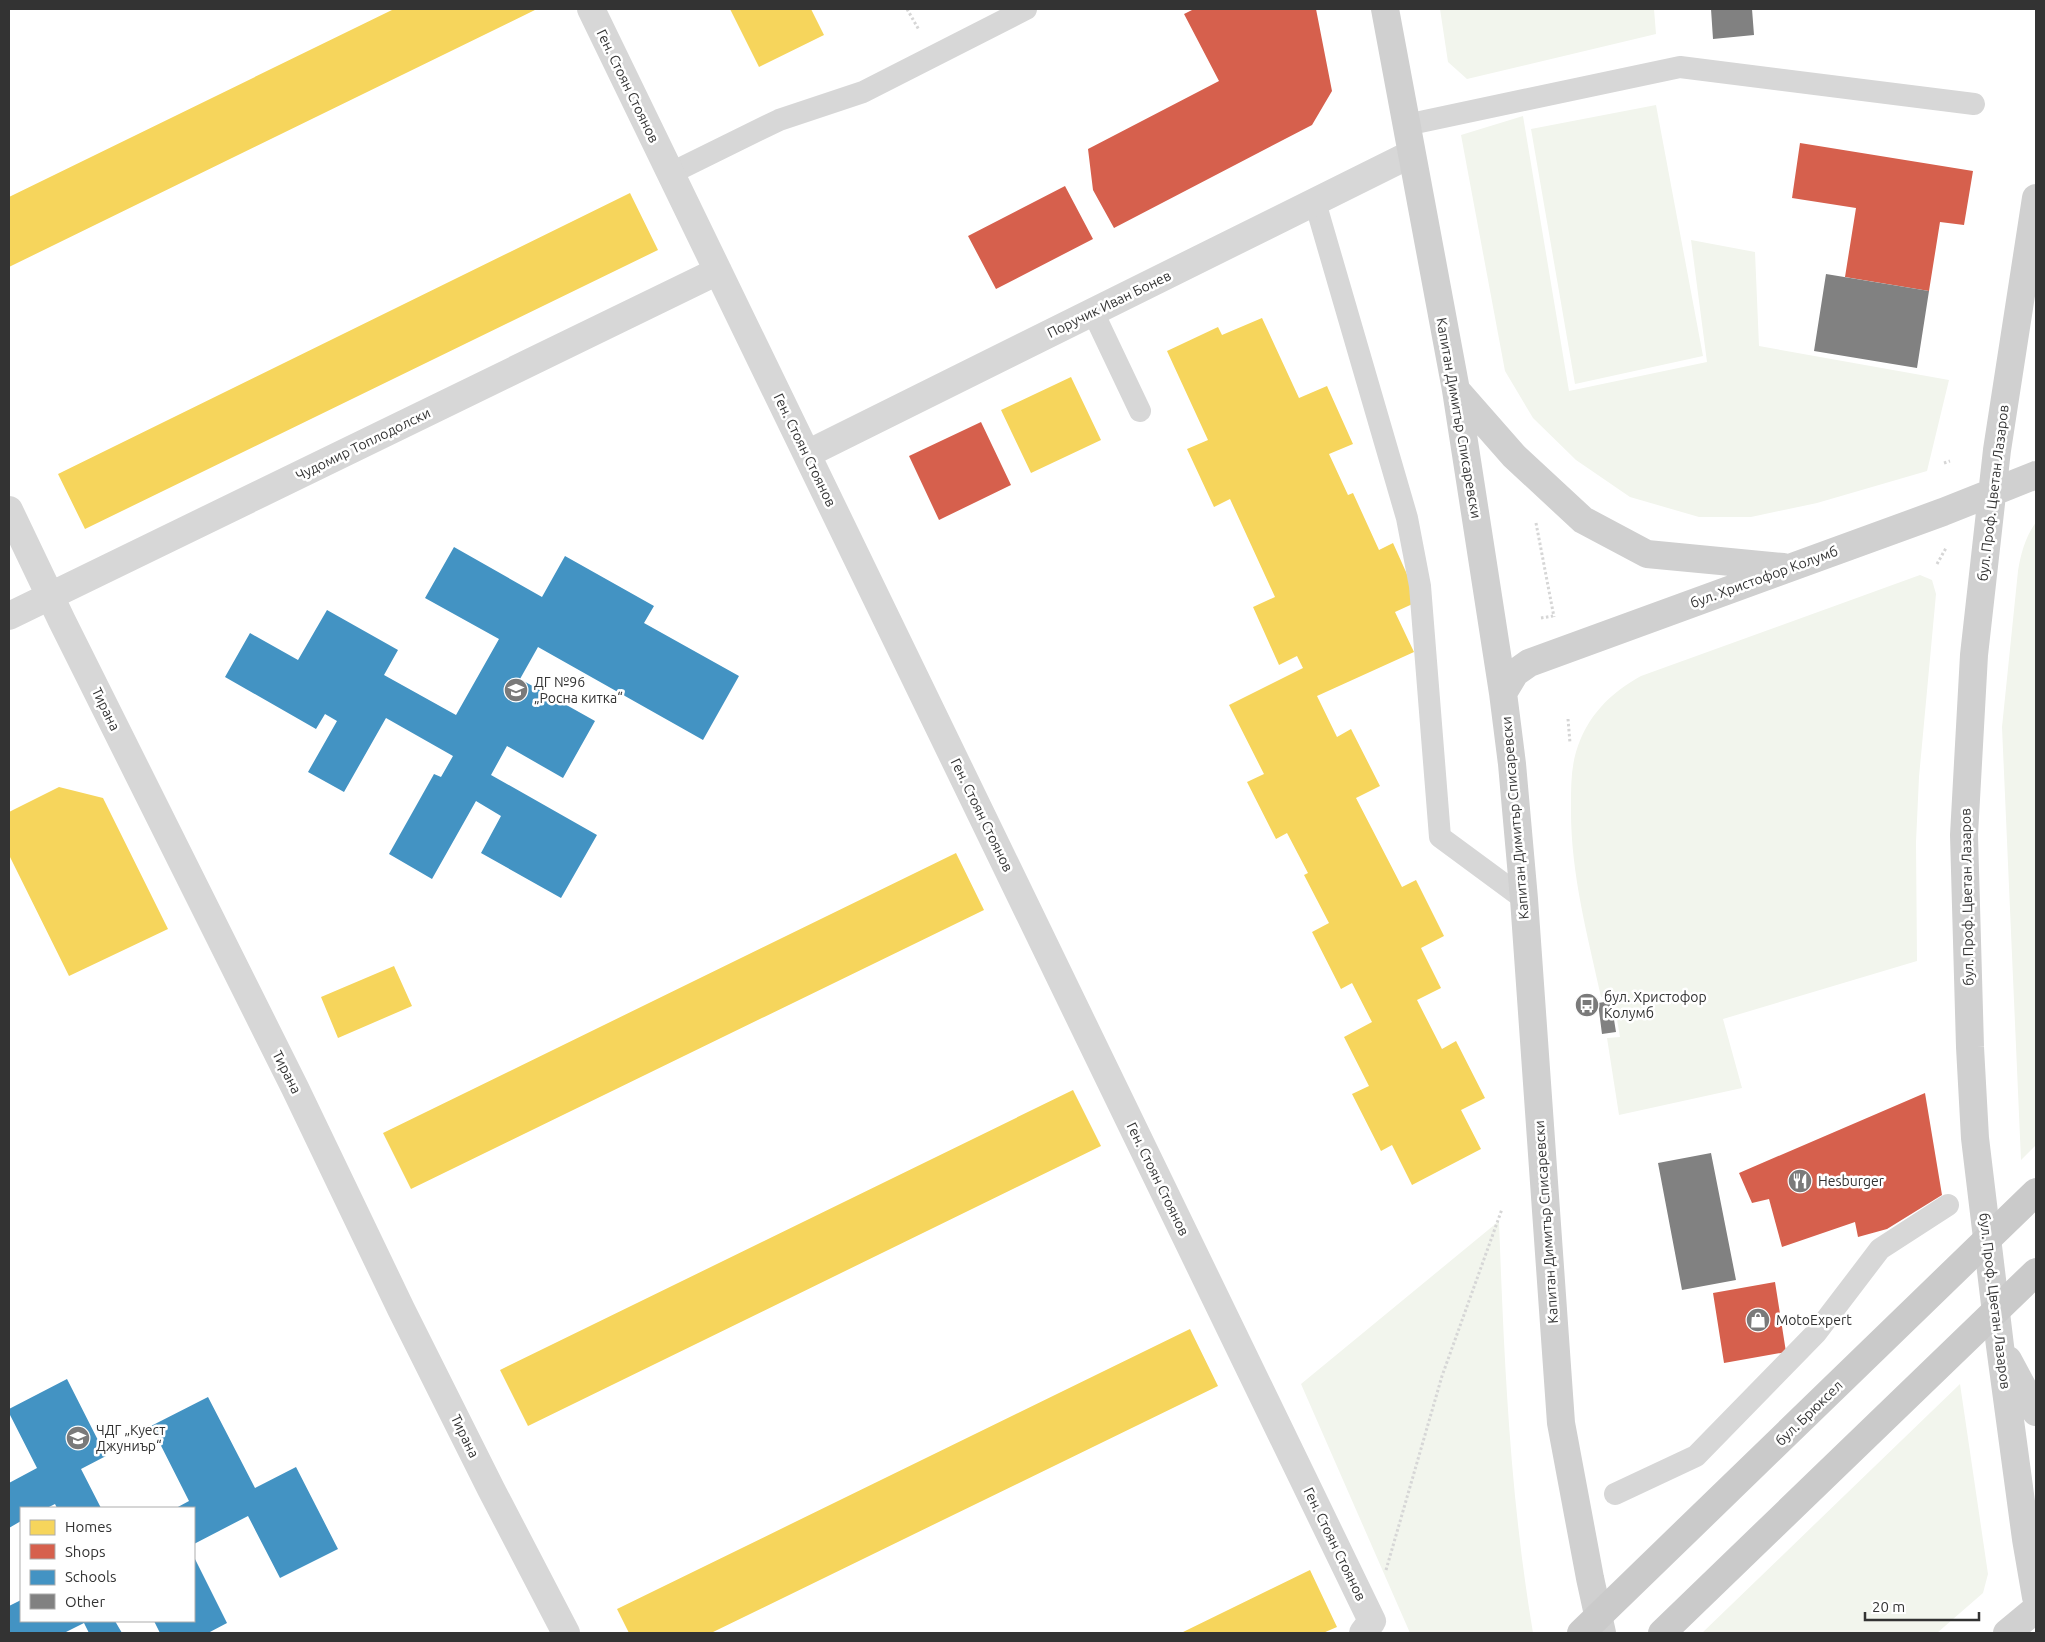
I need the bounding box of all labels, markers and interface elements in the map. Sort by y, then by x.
street label: Ген. Стоян Стоянов [594,27,662,145]
street label: Поручик Иван Бонев [1045,267,1173,341]
street label: Капитан Димитър Списаревски [1433,316,1485,520]
street label: Ген. Стоян Стоянов [771,391,839,509]
street label: Чудомир Топлодолски [293,404,433,484]
street label: бул. Проф. Цветан Лазаров [1974,404,2012,582]
street label: бул. Христофор Колумб [1688,543,1840,611]
place label: ДГ №96 „Росна китка“ [534,674,623,706]
school or university icon: ДГ №96 „Росна китка“ [503,677,529,703]
street label: Тирана [89,685,123,733]
street label: Капитан Димитър Списаревски [1498,716,1532,920]
street label: Ген. Стоян Стоянов [948,756,1016,874]
street label: бул. Проф. Цветан Лазаров [1957,808,1977,986]
place label: бул. Христофор Колумб [1604,989,1707,1021]
bus stop icon: бул. Христофор Колумб [1574,992,1600,1018]
street label: Тирана [269,1048,305,1096]
street label: Ген. Стоян Стоянов [1124,1120,1192,1238]
street label: Капитан Димитър Списаревски [1531,1120,1561,1324]
restaurant icon: Hesburger [1787,1168,1813,1194]
place label: Hesburger [1818,1173,1885,1189]
street label: бул. Проф. Цветан Лазаров [1976,1212,2014,1390]
shop icon: MotoExpert [1745,1307,1771,1333]
place label: MotoExpert [1776,1312,1852,1328]
street label: бул. Брюксел [1772,1377,1846,1449]
street label: Тирана [448,1412,482,1460]
place label: ЧДГ „Куест Джуниър“ [96,1422,166,1454]
school or university icon: ЧДГ „Куест Джуниър“ [65,1425,91,1451]
street label: Ген. Стоян Стоянов [1301,1485,1369,1603]
legend [20,1507,195,1622]
text: Homes [65,1518,112,1535]
text: Shops [65,1543,106,1560]
text: Schools [65,1568,116,1585]
scale bar [1865,1590,1979,1622]
text: Other [65,1593,105,1610]
text: 20 m [1872,1598,1905,1615]

